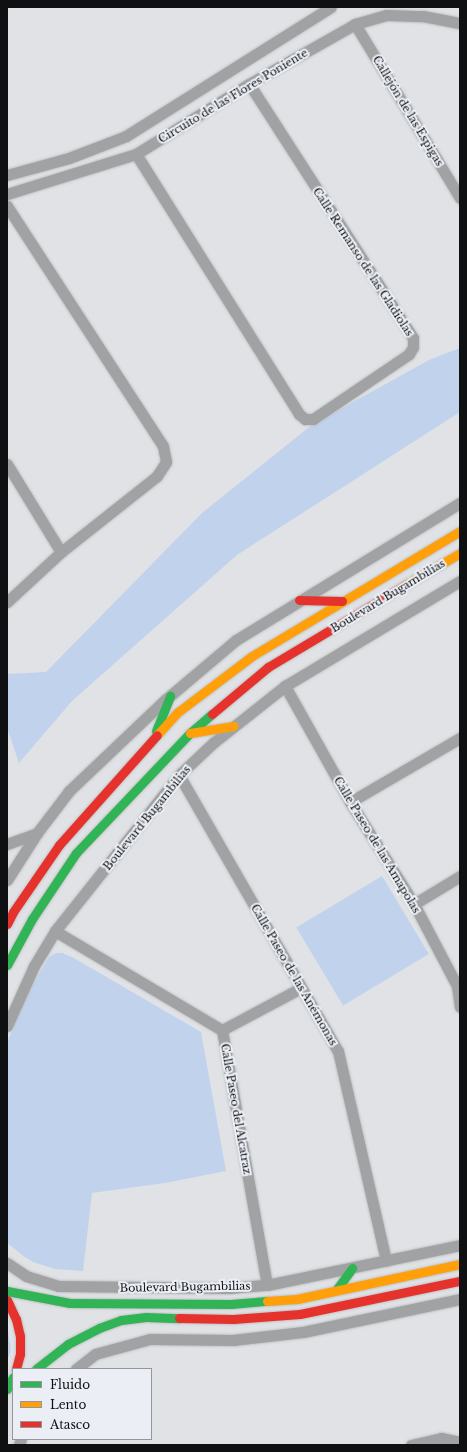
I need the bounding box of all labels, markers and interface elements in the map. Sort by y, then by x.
street label: Circuito de las Flores Poniente [156,46,310,146]
street label: Callejón de las Espigas [370,54,446,168]
street label: Calle Remanso de las Gladiolas [310,185,416,339]
street label: Boulevard Bugambilias [329,557,447,635]
street label: Boulevard Bugambilias [101,763,193,873]
street label: Calle Paseo de las Amapolas [331,774,423,916]
street label: Calle Paseo de las Anémonas [248,902,340,1048]
street label: Calle Paseo del Alcatraz [218,1042,254,1176]
street label: Boulevard Bugambilias [120,1279,250,1295]
legend [12,1368,152,1440]
text: Fluido [50,1377,90,1392]
text: Lento [50,1397,86,1412]
text: Atasco [50,1417,90,1432]

